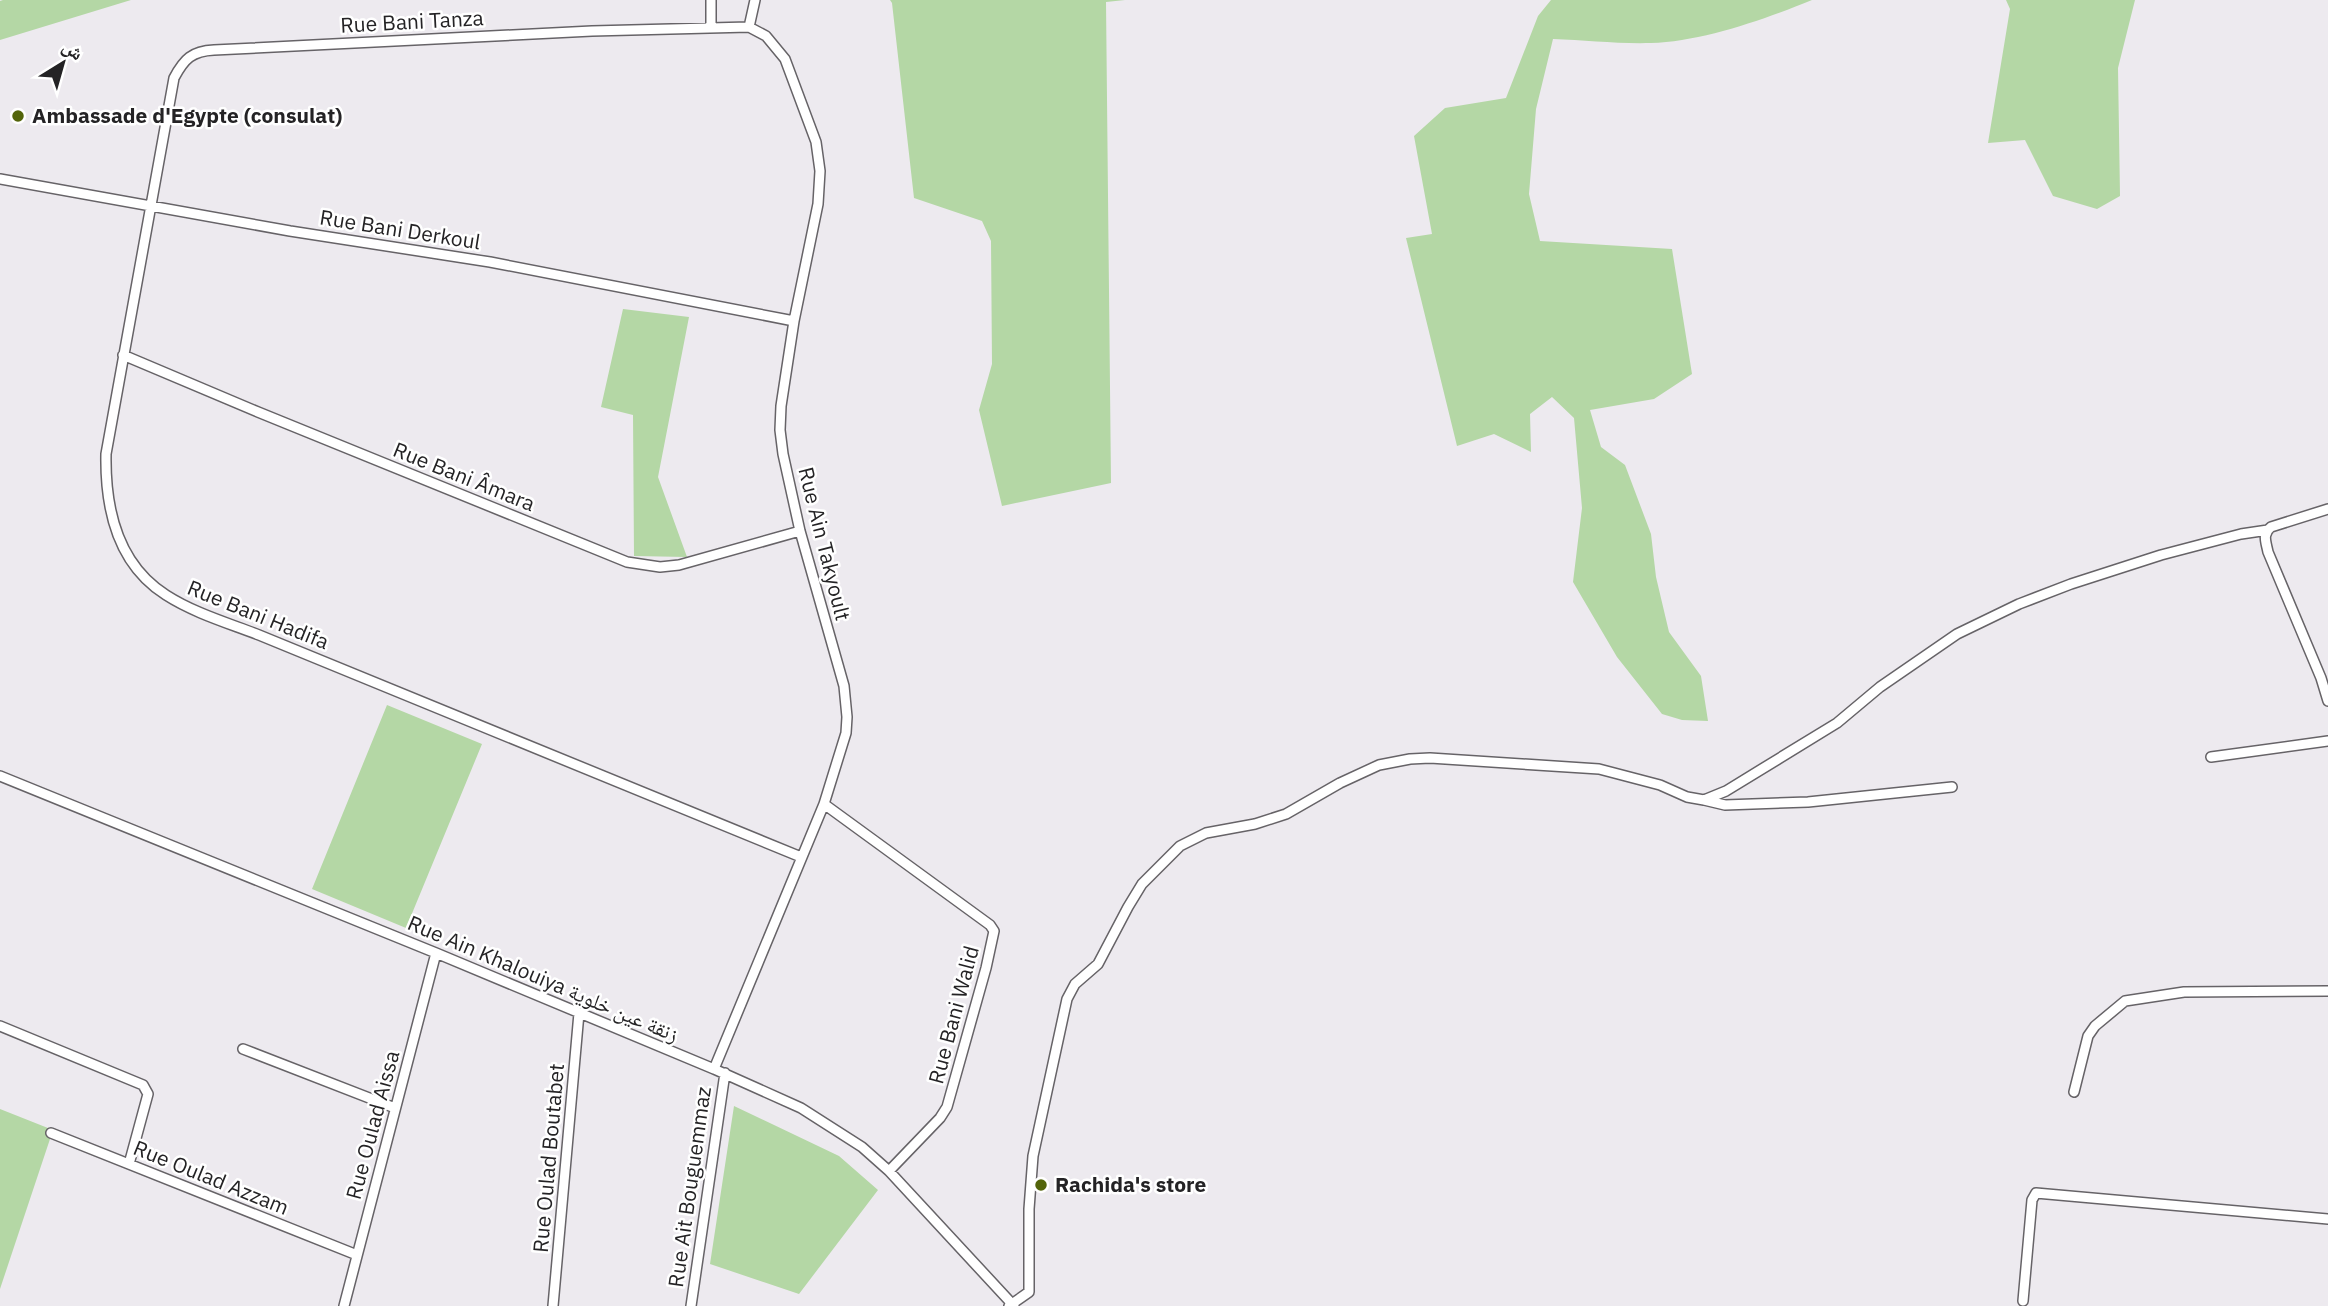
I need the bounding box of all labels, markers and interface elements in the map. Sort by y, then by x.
street label: Rue Bani Tanza [340,3,484,39]
north arrow [28,28,98,98]
text: ش [58,34,89,65]
place label: Ambassade d'Egypte (consulat) [32,101,342,129]
marker: Ambassade d'Egypte (consulat) [10,108,26,124]
street label: Rue Bani Derkoul [318,202,483,256]
street label: Rue Bani Âmara [389,435,540,517]
street label: Rue Ain Takyoult [792,464,858,623]
street label: Rue Bani Hadifa [183,573,333,655]
street label: Rue Ain Khalouiya زنقة عين خلوية [404,908,683,1048]
street label: Rue Bani Walid [921,943,985,1087]
street label: Rue Oulad Aissa [339,1047,405,1202]
street label: Rue Oulad Boutabet [526,1062,570,1254]
street label: Rue Ait Bouguemmaz [661,1084,717,1289]
street label: Rue Oulad Azzam [129,1133,293,1221]
place label: Rachida's store [1055,1170,1206,1198]
marker: Rachida's store [1033,1177,1049,1193]

